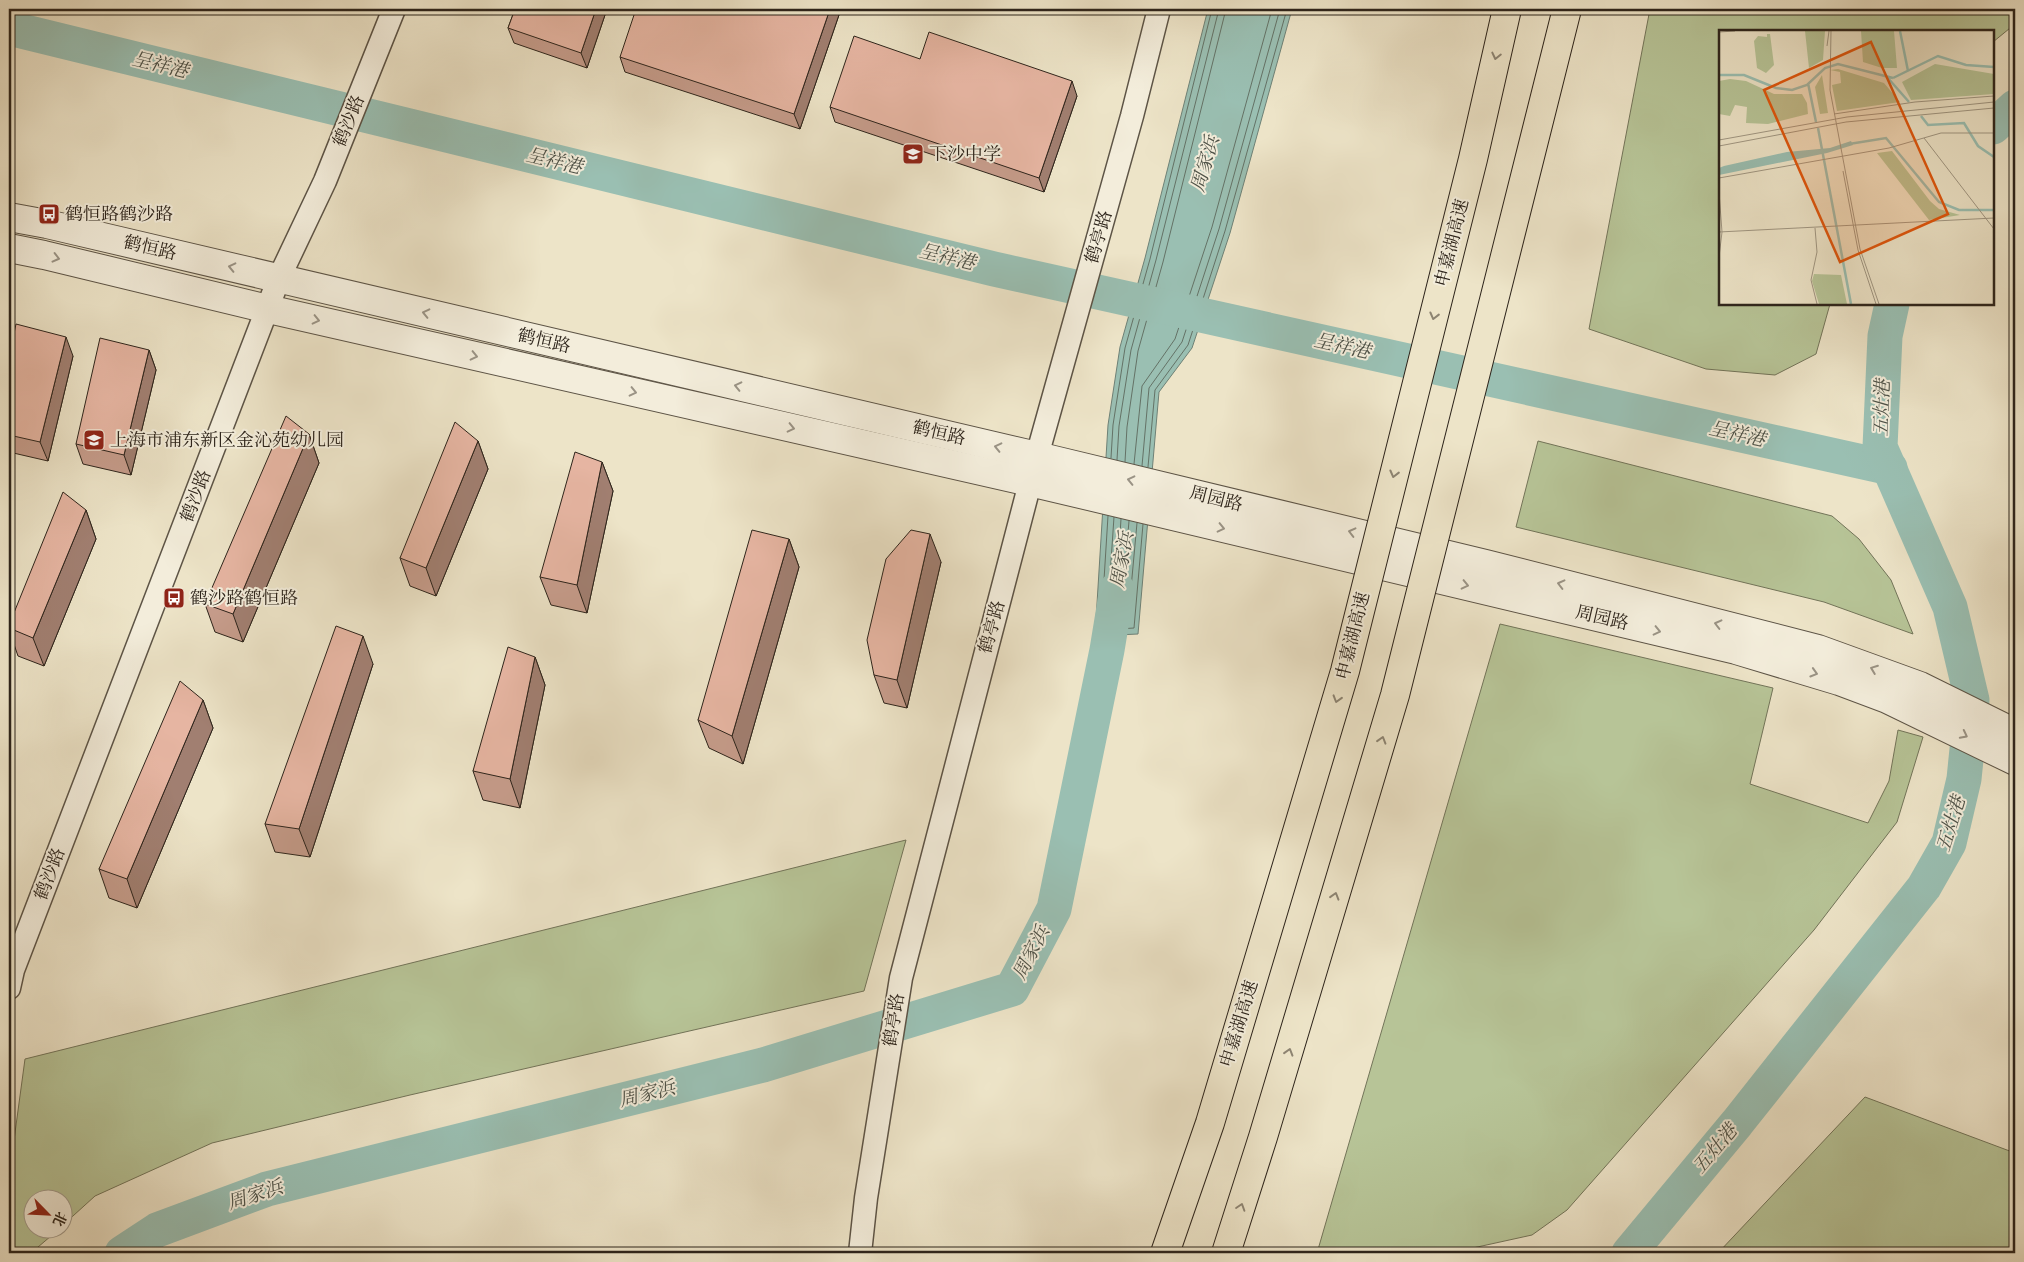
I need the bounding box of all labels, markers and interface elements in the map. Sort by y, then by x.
inset map [1719,30,1994,305]
water label: 呈祥港 [129,45,194,85]
one-way arrow [1492,52,1502,61]
street label: 鹤沙路 [327,91,371,151]
water label: 周家浜 [1185,131,1226,195]
water label: 呈祥港 [523,141,588,181]
school or university icon: 下沙中学 [901,142,925,166]
place label: 下沙中学 [929,142,1001,167]
street label: 申嘉湖高速 [1429,196,1475,290]
bus stop icon: 鹤恒路鹤沙路 [37,202,61,226]
place label: 鹤恒路鹤沙路 [65,202,173,227]
street label: 鹤亭路 [1080,208,1118,266]
street label: 鹤恒路 [121,230,179,266]
water label: 呈祥港 [916,237,981,277]
one-way arrow [52,252,61,263]
one-way arrow [227,262,236,273]
one-way arrow [422,308,431,319]
one-way arrow [1429,312,1440,321]
one-way arrow [311,314,320,325]
street label: 鹤恒路 [515,323,573,359]
water label: 呈祥港 [1311,327,1376,366]
one-way arrow [470,350,479,361]
water label: 五灶港 [1868,376,1896,437]
one-way arrow [733,381,742,392]
one-way arrow [628,386,637,397]
street label: 鹤恒路 [910,415,968,451]
water label: 呈祥港 [1706,415,1771,454]
one-way arrow [787,422,796,433]
school or university icon: 上海市浦东新区金沁苑幼儿园 [82,428,106,452]
place label: 上海市浦东新区金沁苑幼儿园 [110,428,344,453]
one-way arrow [994,442,1003,453]
street label: 鹤沙路 [175,466,217,526]
one-way arrow [1389,469,1400,478]
one-way arrow [1127,475,1136,486]
street label: 周园路 [1187,480,1245,518]
one-way arrow [1217,522,1226,533]
one-way arrow [1347,527,1356,538]
water label: 周家浜 [1104,528,1140,590]
one-way arrow [1460,579,1469,590]
one-way arrow [1557,579,1565,589]
bus stop icon: 鹤沙路鹤恒路 [162,586,186,610]
place label: 鹤沙路鹤恒路 [190,586,298,611]
street label: 申嘉湖高速 [1330,589,1376,683]
street label: 鹤亭路 [973,598,1011,656]
street label: 周园路 [1573,600,1631,636]
one-way arrow [1714,619,1723,630]
one-way arrow [1652,625,1661,636]
one-way arrow [1870,665,1879,675]
one-way arrow [1809,668,1817,678]
one-way arrow [1332,695,1342,703]
one-way arrow [1958,729,1967,739]
one-way arrow [1376,737,1386,745]
water label: 五灶港 [1930,790,1973,855]
street label: 鹤沙路 [29,844,71,904]
one-way arrow [1330,892,1340,901]
water label: 周家浜 [1006,920,1056,984]
street label: 申嘉湖高速 [1214,977,1264,1071]
street label: 鹤亭路 [877,991,911,1049]
one-way arrow [1283,1048,1293,1056]
water label: 周家浜 [616,1074,680,1114]
water label: 五灶港 [1687,1117,1745,1179]
water label: 周家浜 [224,1173,288,1216]
north arrow [22,1190,72,1240]
one-way arrow [1235,1203,1245,1212]
text: 北 [48,1209,71,1229]

